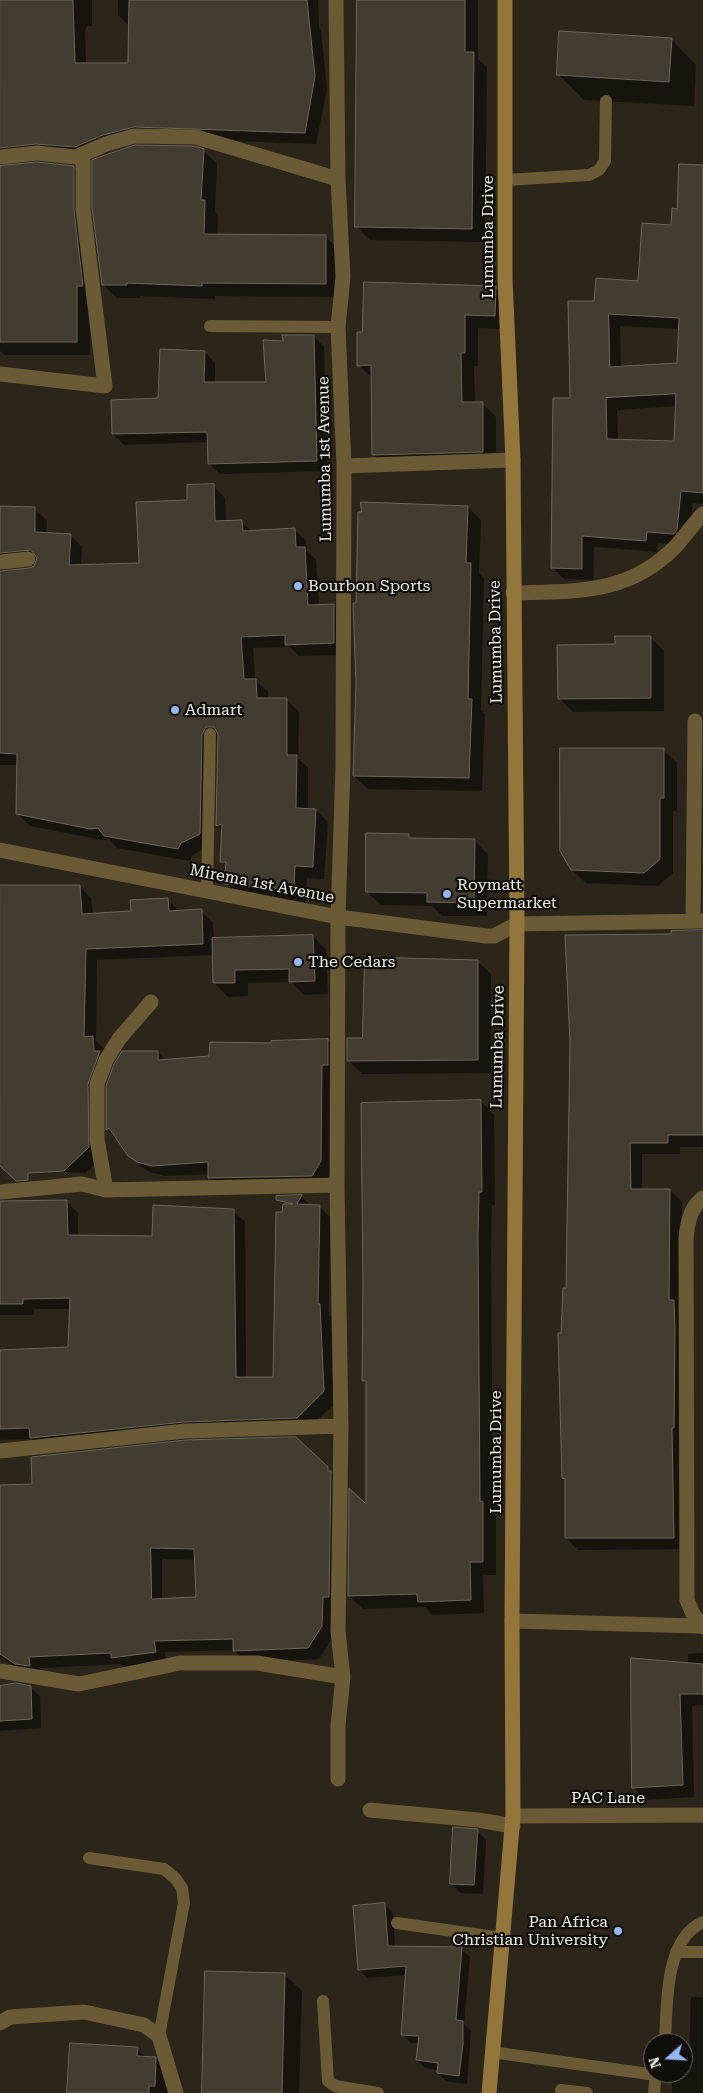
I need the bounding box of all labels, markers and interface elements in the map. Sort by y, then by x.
street label: Lumumba Drive [478,175,498,299]
street label: Lumumba 1st Avenue [314,376,336,542]
place label: Bourbon Sports [308,576,430,596]
marker: Bourbon Sports [292,580,304,592]
street label: Lumumba Drive [485,580,507,704]
place label: Admart [185,700,242,720]
marker: Admart [169,704,181,716]
street label: Mirema 1st Avenue [188,861,336,907]
place label: Roymatt Supermarket [457,875,557,913]
marker: Roymatt Supermarket [441,888,453,900]
place label: The Cedars [308,952,395,972]
marker: The Cedars [292,956,304,968]
street label: Lumumba Drive [487,985,509,1109]
street label: Lumumba Drive [486,1390,506,1514]
street label: PAC Lane [571,1788,645,1808]
place label: Pan Africa Christian University [452,1912,608,1950]
marker: Pan Africa Christian University [612,1925,624,1937]
north arrow [643,2033,693,2083]
text: N [645,2055,664,2070]

